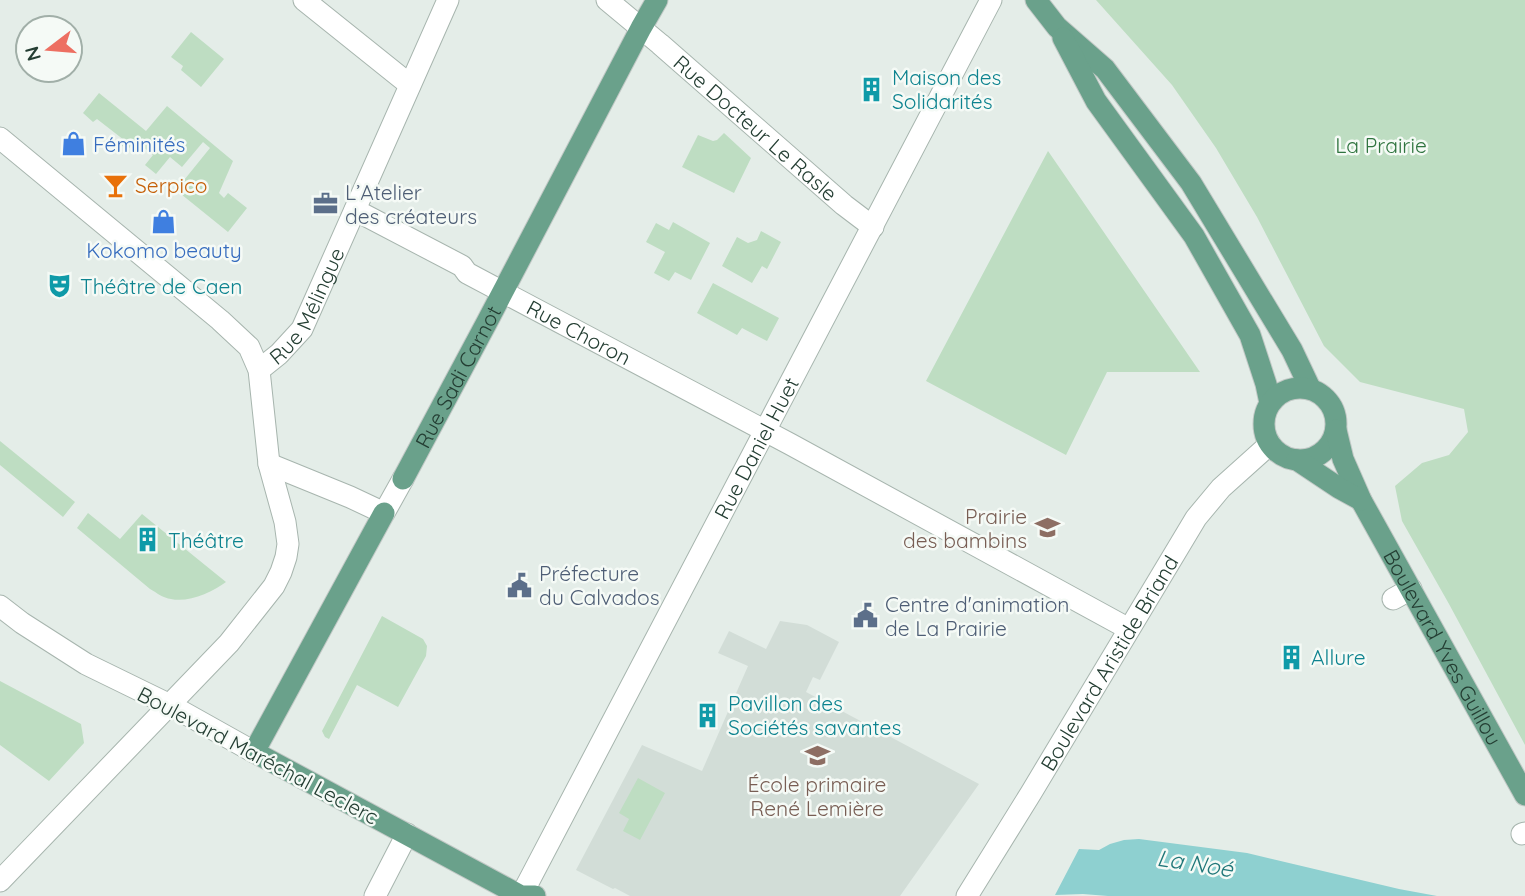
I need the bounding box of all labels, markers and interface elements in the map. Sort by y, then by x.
north arrow [14,14,84,84]
text: N [19,44,46,64]
street label: Rue Docteur Le Rasle [668,49,843,206]
place label: Maison des Solidarités [892,64,1001,114]
building icon: Maison des Solidarités [858,75,886,103]
shop icon: Féminités [59,130,87,158]
place label: Féminités [93,131,185,157]
park label: La Prairie [1335,132,1427,158]
bar icon: Serpico [101,171,129,199]
place label: Serpico [135,172,208,198]
place label: L’Atelier des créateurs [345,179,477,229]
office icon: L’Atelier des créateurs [311,190,339,218]
shop icon: Kokomo beauty [150,207,178,235]
place label: Kokomo beauty [86,237,242,263]
street label: Rue Mélingue [264,243,350,370]
theatre icon: Théâtre de Caen [46,272,74,300]
place label: Théâtre de Caen [80,273,242,299]
street label: Rue Choron [522,294,635,370]
street label: Rue Sadi Carnot [409,301,506,452]
street label: Rue Daniel Huet [708,373,804,523]
place label: Prairie des bambins [903,503,1027,553]
school or university icon: Prairie des bambins [1033,514,1061,542]
building icon: Théâtre [134,526,162,554]
place label: Théâtre [168,527,244,553]
street label: Boulevard Yves Guillou [1378,545,1508,750]
street label: Boulevard Aristide Briand [1035,551,1184,775]
place label: Préfecture du Calvados [539,560,660,610]
public building icon: Préfecture du Calvados [505,571,533,599]
place label: Centre d'animation de La Prairie [885,591,1070,641]
public building icon: Centre d'animation de La Prairie [851,602,879,630]
building icon: Allure [1277,643,1305,671]
place label: Allure [1311,644,1366,670]
street label: Boulevard Maréchal Leclerc [133,680,383,830]
place label: Pavillon des Sociétés savantes [728,690,901,740]
building icon: Pavillon des Sociétés savantes [694,701,722,729]
school or university icon: École primaire René Lemière [803,741,831,769]
place label: École primaire René Lemière [748,771,886,821]
water label: La Noé [1155,843,1236,883]

